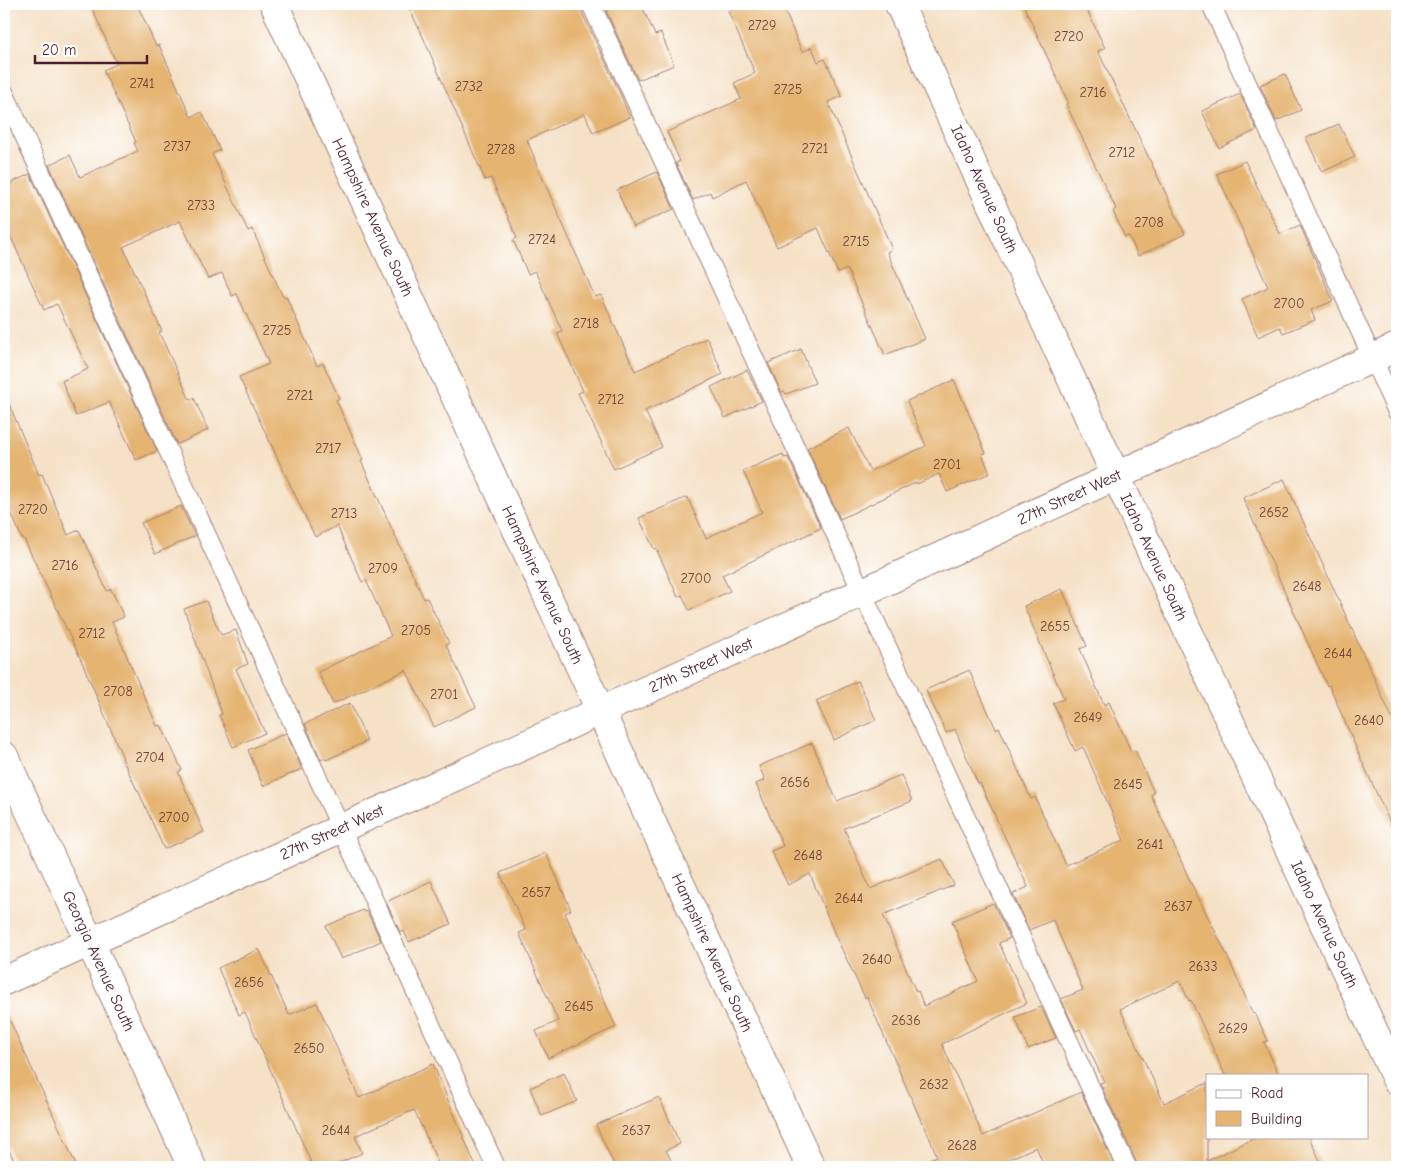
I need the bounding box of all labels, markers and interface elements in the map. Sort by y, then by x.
house number: 2729 [748,17,776,34]
house number: 2720 [1054,28,1084,45]
scale bar [35,32,148,64]
text: 20 m [42,41,76,59]
house number: 2741 [129,75,155,92]
house number: 2732 [455,78,483,95]
house number: 2725 [774,81,802,98]
house number: 2716 [1079,84,1107,101]
street label: Idaho Avenue South [947,123,1021,256]
street label: Hampshire Avenue South [328,135,417,299]
house number: 2737 [163,138,191,155]
house number: 2721 [802,140,828,157]
house number: 2728 [487,141,515,158]
house number: 2712 [1109,144,1135,161]
house number: 2733 [187,197,215,214]
house number: 2708 [1134,214,1164,231]
house number: 2724 [528,231,556,248]
house number: 2715 [842,233,870,250]
house number: 2700 [1274,295,1304,312]
house number: 2718 [573,315,599,332]
house number: 2725 [263,322,291,339]
house number: 2721 [287,387,313,404]
house number: 2712 [598,391,624,408]
house number: 2717 [315,440,341,457]
house number: 2701 [933,456,961,473]
street label: 27th Street West [1015,466,1124,529]
street label: Idaho Avenue South [1116,491,1191,624]
house number: 2720 [18,501,48,518]
street label: Hampshire Avenue South [498,503,587,667]
house number: 2652 [1259,504,1289,521]
house number: 2713 [331,505,357,522]
house number: 2716 [51,557,79,574]
house number: 2709 [368,560,398,577]
house number: 2700 [681,570,711,587]
house number: 2648 [1293,578,1321,595]
house number: 2655 [1040,618,1070,635]
house number: 2705 [401,622,431,639]
house number: 2712 [79,625,105,642]
street label: 27th Street West [646,634,756,697]
house number: 2644 [1324,645,1352,662]
house number: 2708 [103,683,133,700]
house number: 2701 [430,686,458,703]
house number: 2649 [1073,709,1103,726]
house number: 2640 [1354,712,1384,729]
house number: 2704 [135,749,165,766]
house number: 2656 [780,774,810,791]
house number: 2645 [1113,776,1143,793]
street label: 27th Street West [277,801,387,864]
house number: 2700 [159,809,189,826]
house number: 2641 [1136,836,1164,853]
house number: 2648 [794,847,822,864]
street label: Idaho Avenue South [1287,858,1362,991]
street label: Hampshire Avenue South [668,871,756,1035]
house number: 2657 [521,884,551,901]
street label: Georgia Avenue South [59,888,138,1034]
house number: 2644 [835,890,863,907]
house number: 2637 [1164,898,1193,915]
house number: 2640 [862,951,892,968]
house number: 2633 [1188,958,1218,975]
house number: 2656 [234,974,264,991]
house number: 2645 [564,998,594,1015]
house number: 2636 [891,1012,921,1029]
house number: 2629 [1218,1020,1248,1037]
house number: 2650 [293,1040,325,1057]
legend [1206,1074,1368,1138]
house number: 2632 [919,1076,949,1093]
text: Road [1251,1084,1283,1102]
text: Building [1251,1110,1302,1128]
house number: 2644 [322,1122,350,1139]
house number: 2637 [622,1122,651,1139]
house number: 2628 [947,1137,977,1154]

